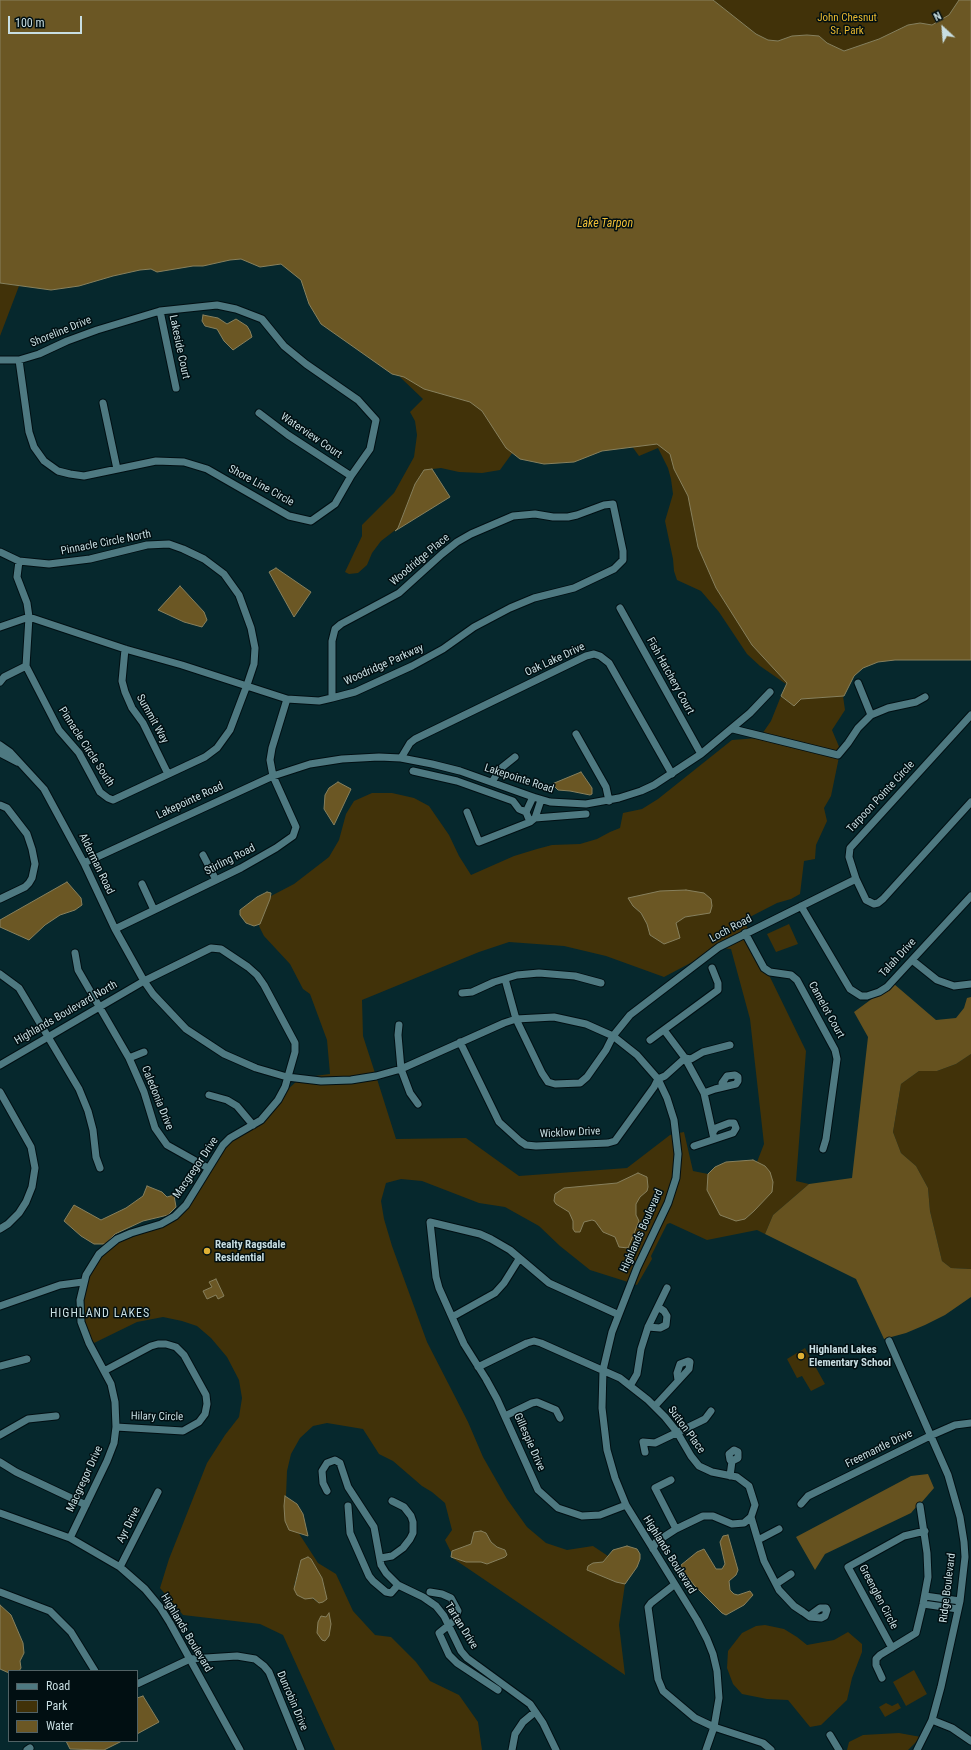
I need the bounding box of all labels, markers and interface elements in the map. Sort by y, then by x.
scale bar [10,8,84,34]
north arrow [923,8,963,48]
text: N [932,9,943,24]
park label: John Chesnut Sr. Park [817,11,877,37]
text: 100 m [15,16,45,30]
water label: Lake Tarpon [577,217,633,231]
street label: Shoreline Drive [28,314,94,350]
street label: Lakeside Court [166,314,192,380]
street label: Waterview Court [278,411,344,461]
street label: Shore Line Circle [226,463,296,509]
street label: Pinnacle Circle North [60,528,152,558]
street label: Woodridge Place [388,531,452,589]
street label: Fish Hatchery Court [643,635,697,717]
street label: Oak Lake Drive [523,640,587,680]
street label: Woodridge Parkway [342,642,426,688]
street label: Summit Way [133,692,171,746]
street label: Pinnacle Circle South [55,705,117,789]
street label: Tarpoon Pointe Circle [844,758,918,836]
street label: Lakepointe Road [483,762,555,796]
street label: Lakepointe Road [154,780,226,822]
street label: Alderman Road [76,831,116,897]
street label: Stirling Road [202,842,258,878]
street label: Loch Road [708,912,754,946]
street label: Talah Drive [877,936,919,980]
street label: Highlands Boulevard North [12,978,120,1048]
street label: Camelot Court [805,979,847,1041]
street label: Caledonia Drive [138,1064,176,1132]
street label: Wicklow Drive [539,1125,601,1141]
street label: Macgregor Drive [171,1135,221,1201]
street label: Highlands Boulevard [618,1188,666,1274]
place label: Realty Ragsdale Residential [215,1238,286,1264]
marker: Realty Ragsdale Residential [202,1246,212,1256]
district label: HIGHLAND LAKES [50,1307,150,1321]
place label: Highland Lakes Elementary School [809,1343,891,1369]
marker: Highland Lakes Elementary School [796,1351,806,1361]
street label: Sutton Place [665,1404,707,1456]
street label: Hilary Circle [131,1410,183,1424]
street label: Gillespie Drive [510,1411,548,1473]
street label: Freemantle Drive [843,1427,915,1471]
street label: Macgregor Drive [64,1444,106,1514]
street label: Ayr Drive [114,1505,144,1545]
street label: Highlands Boulevard [640,1514,698,1596]
street label: Ridge Boulevard [937,1552,959,1624]
street label: Greenglen Circle [855,1563,901,1631]
street label: Highlands Boulevard [157,1591,215,1675]
street label: Tartan Drive [442,1600,480,1652]
street label: Dunrobin Drive [274,1669,310,1733]
legend [8,1670,138,1742]
text: Road [46,1679,70,1693]
text: Park [46,1699,67,1713]
text: Water [46,1719,74,1733]

